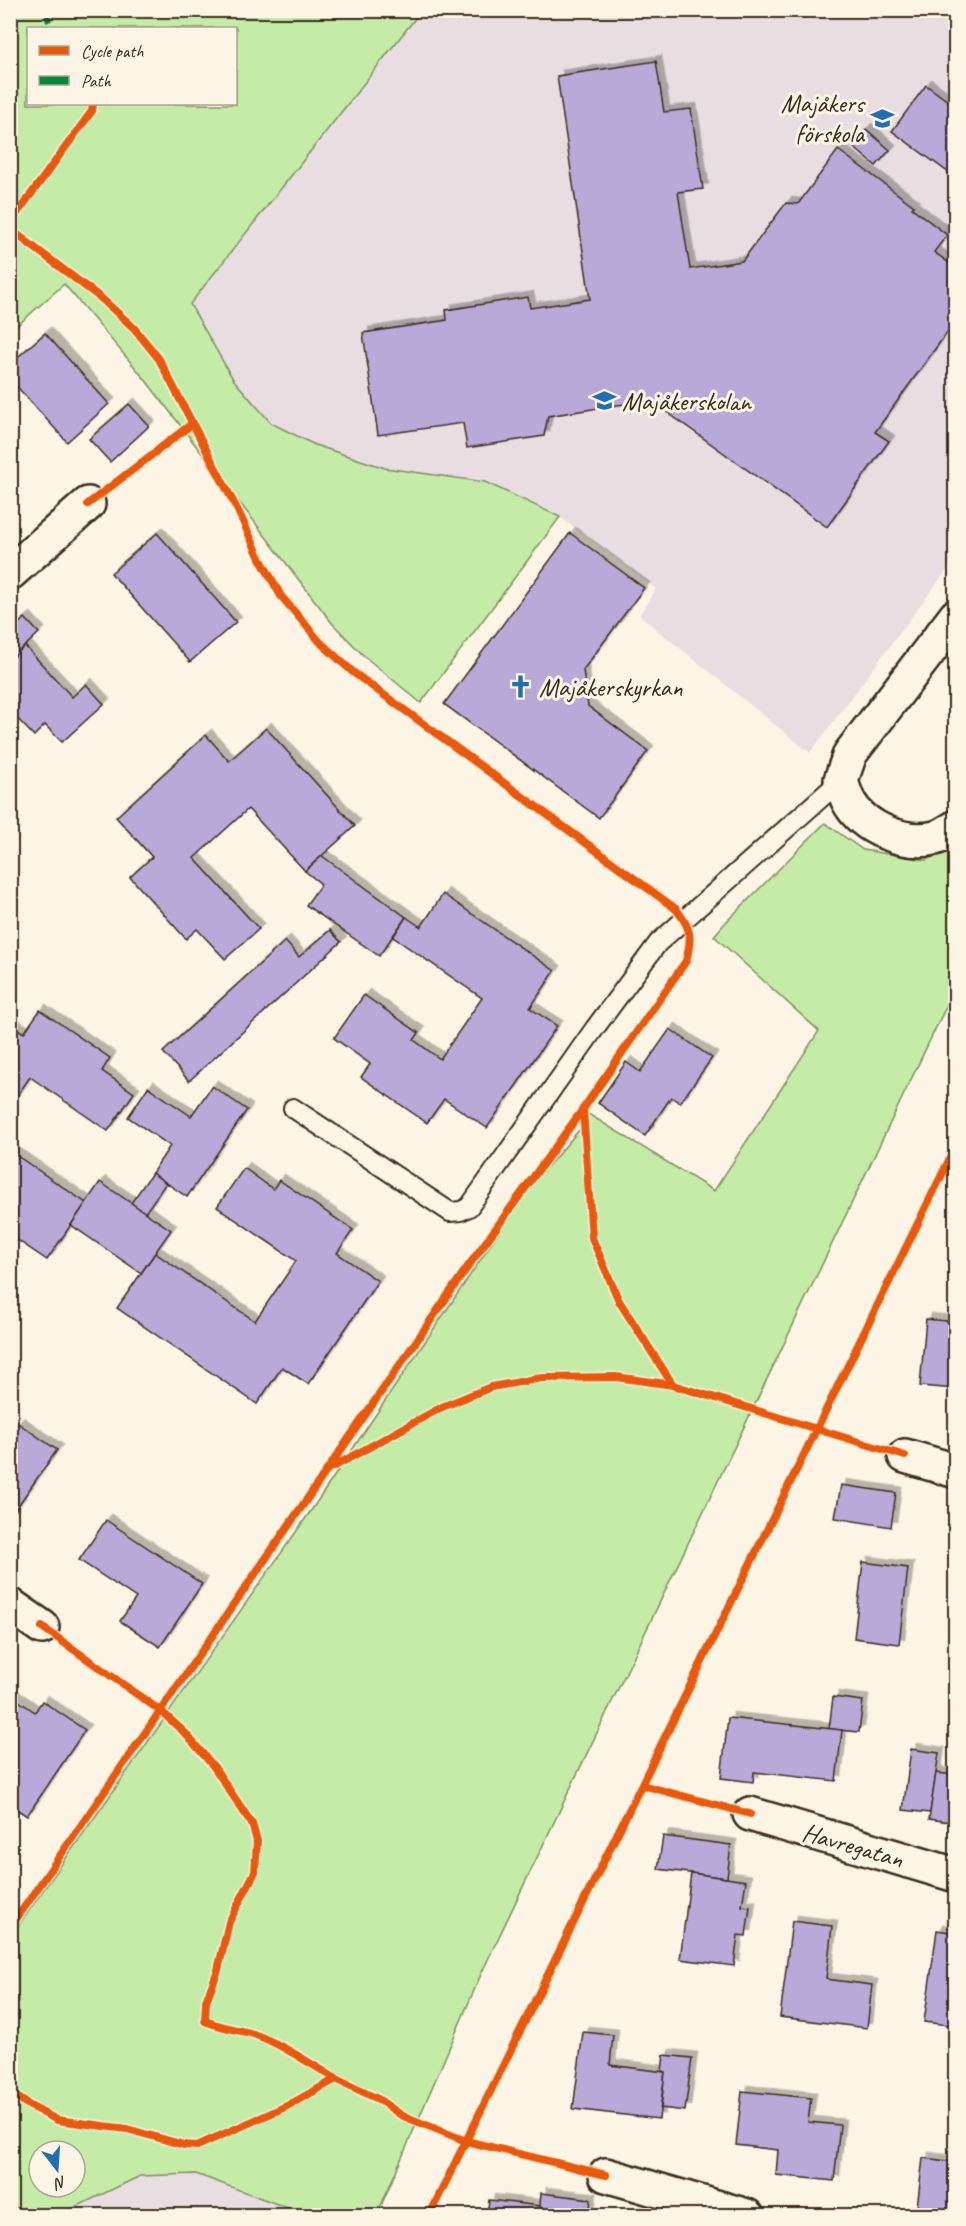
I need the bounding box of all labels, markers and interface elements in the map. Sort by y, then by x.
legend [27,27,237,105]
text: Cycle path [81,40,144,62]
text: Path [81,70,111,92]
place label: Majåkers förskola [781,87,866,150]
school or university icon: Majåkers förskola [869,105,895,131]
place label: Majåkerskolan [622,385,752,418]
school or university icon: Majåkerskolan [591,388,617,414]
place label: Majåkerskyrkan [539,671,683,704]
church icon: Majåkerskyrkan [508,674,534,700]
street label: Havregatan [799,1815,907,1876]
north arrow [27,2139,87,2199]
text: N [50,2171,69,2194]

